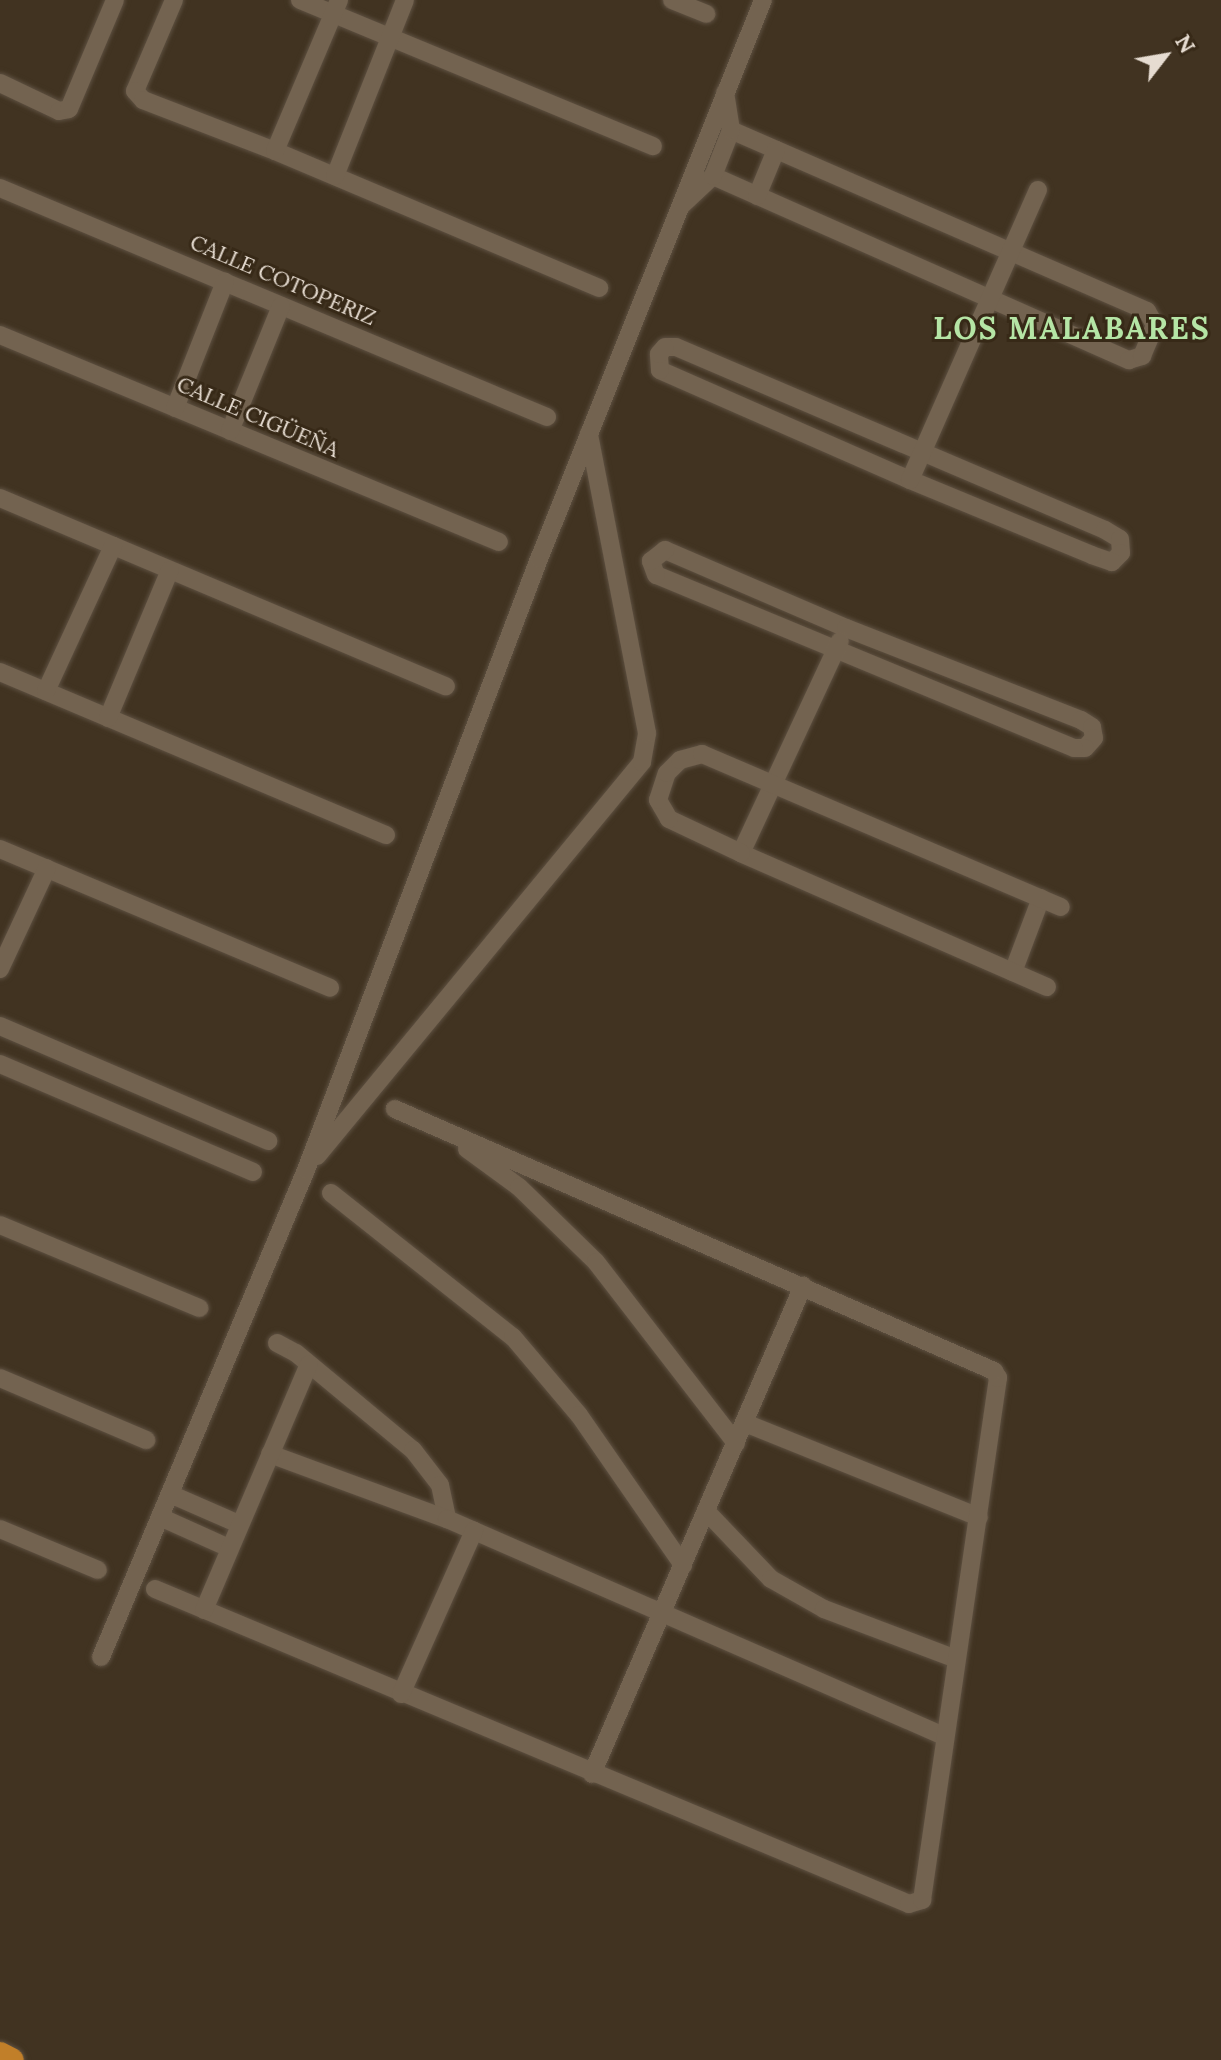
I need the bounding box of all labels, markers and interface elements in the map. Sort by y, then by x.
north arrow [1125,16,1205,96]
text: N [1169,29,1202,58]
street label: CALLE COTOPERIZ [186,229,380,331]
district label: LOS MALABARES [933,310,1211,346]
street label: CALLE CIGÜEÑA [173,371,343,463]

